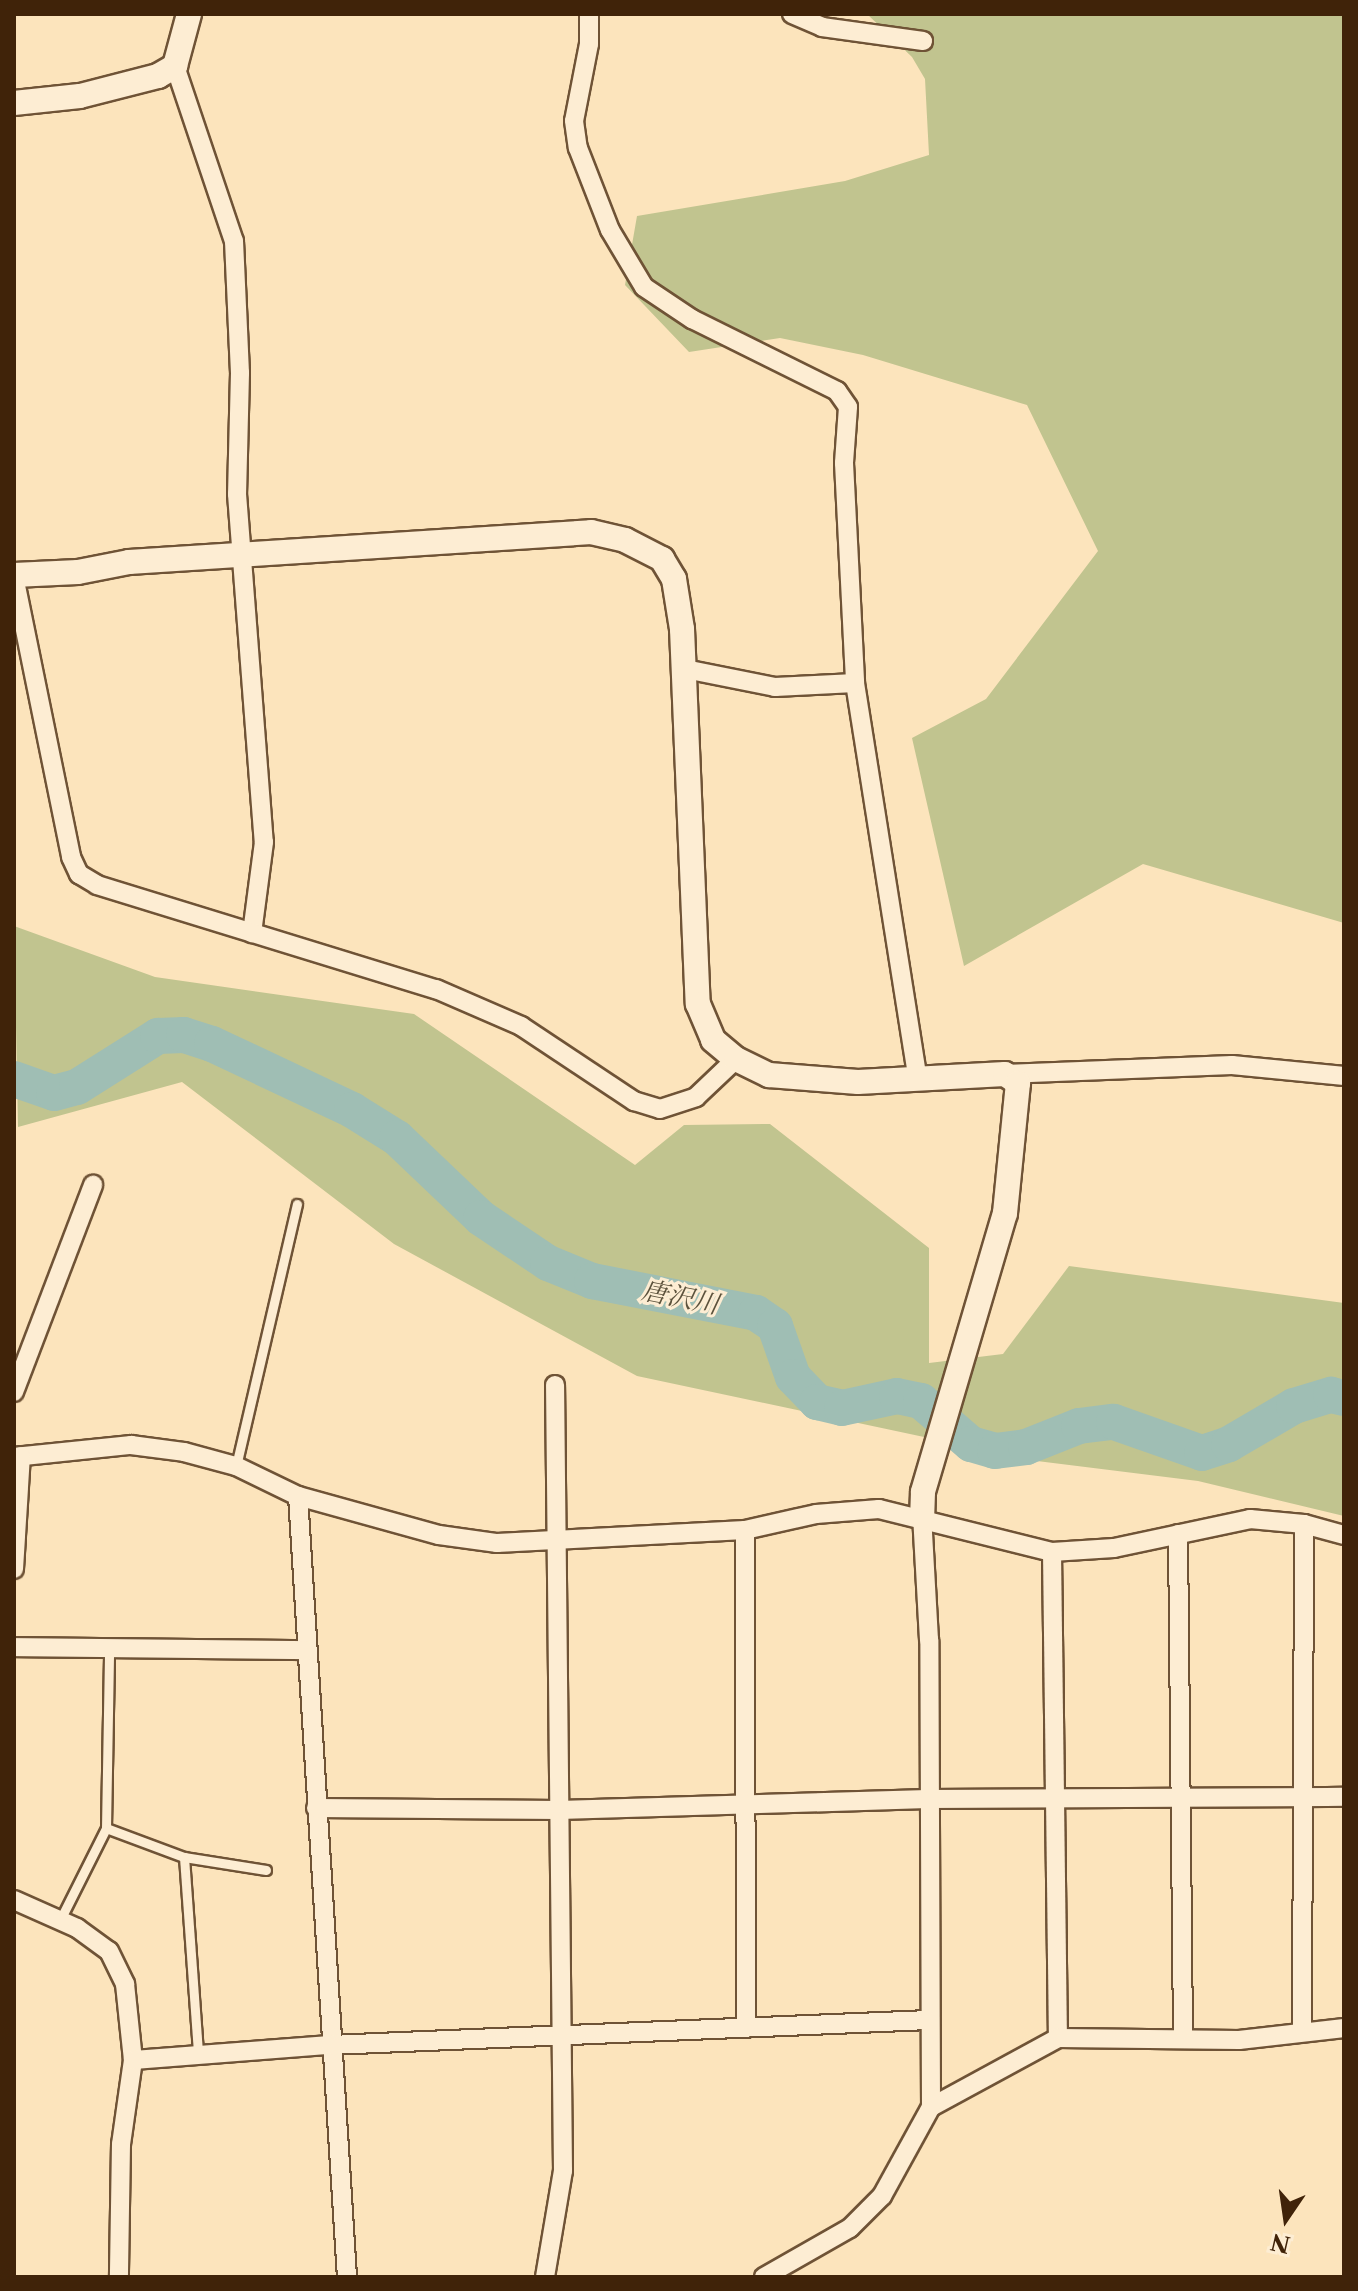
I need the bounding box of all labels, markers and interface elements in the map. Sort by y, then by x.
water label: 唐沢川 [639,1275,721,1321]
north arrow [1246,2179,1326,2259]
text: N [1268,2228,1293,2258]

